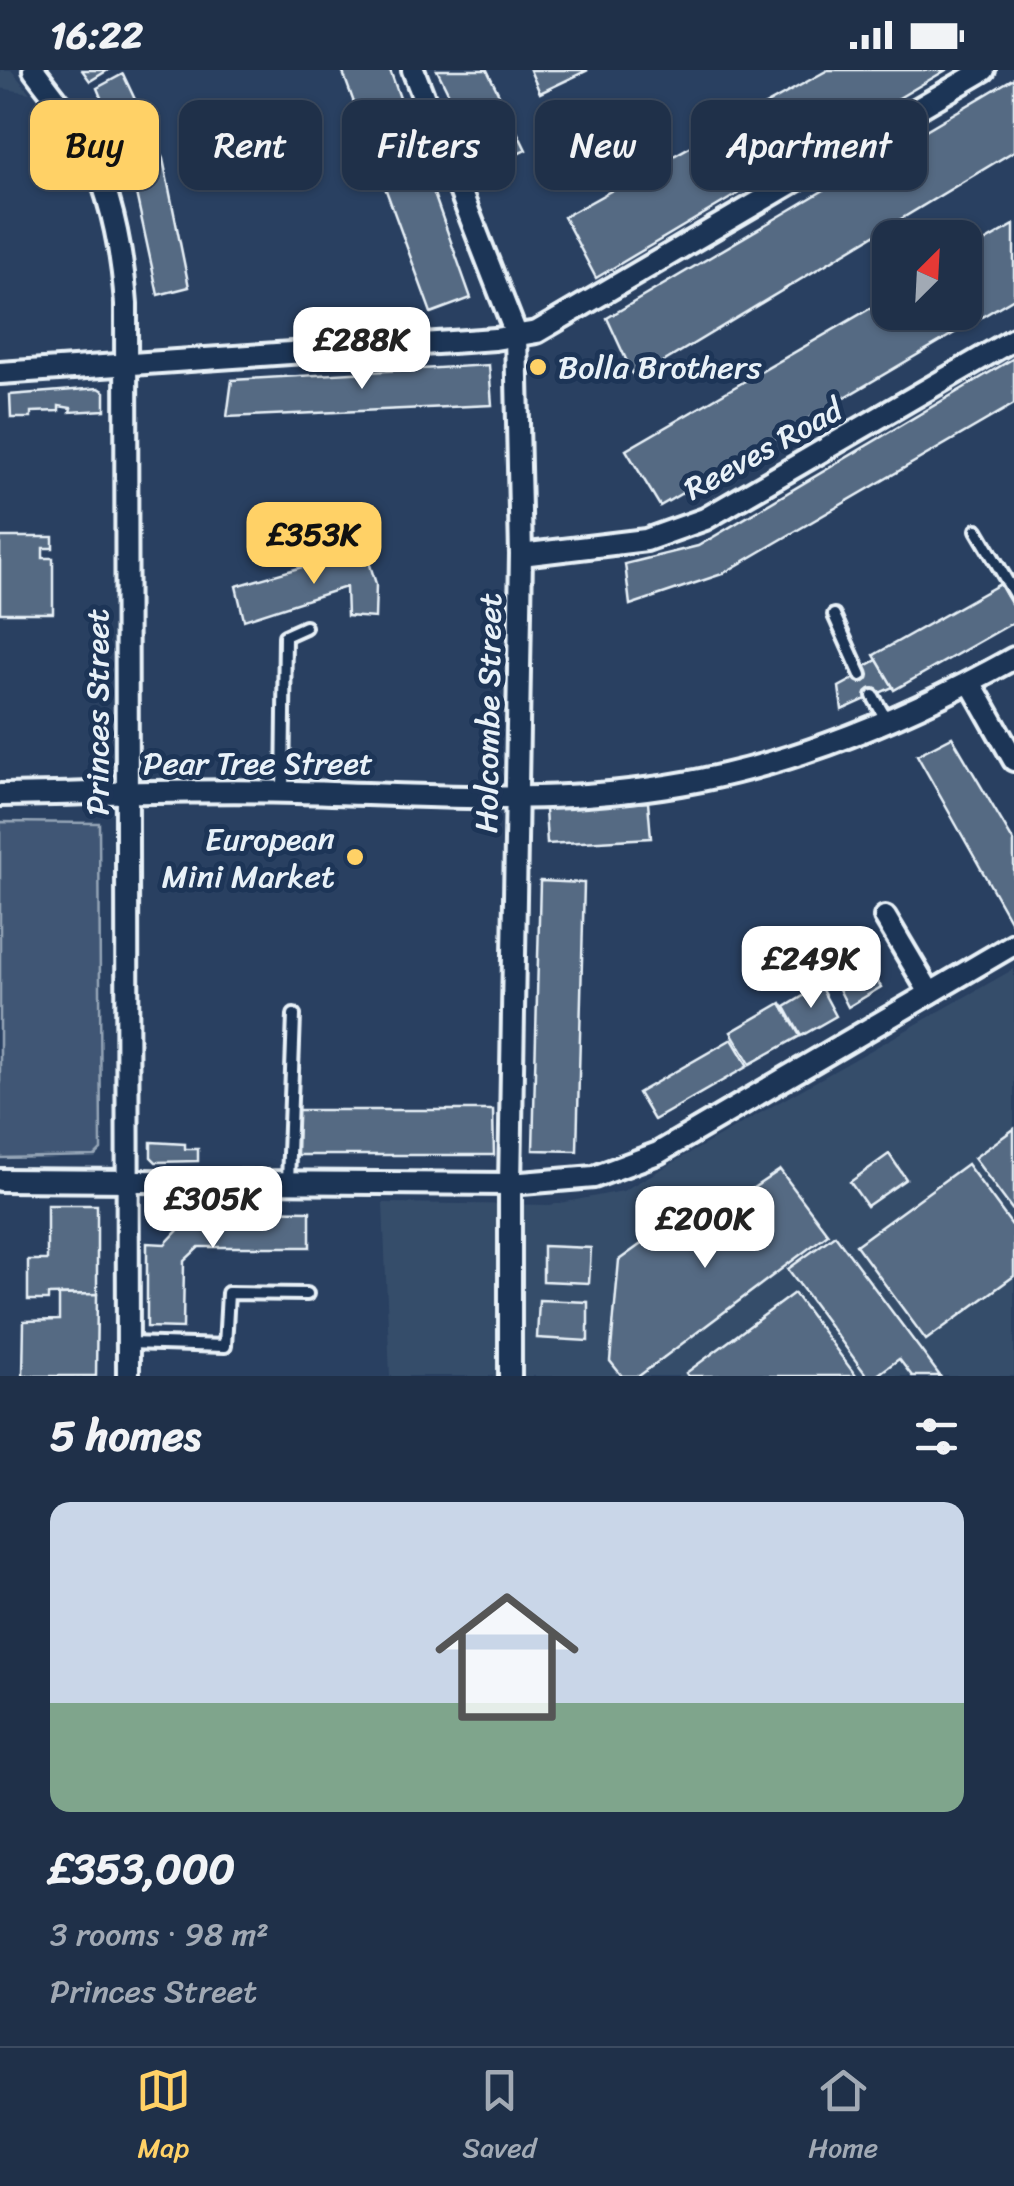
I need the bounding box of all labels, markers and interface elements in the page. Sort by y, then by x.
text: 16:22 [50,2,143,69]
chip: Buy [30,100,159,190]
chip: Rent [179,100,322,190]
chip: Filters [342,100,515,190]
chip: New [535,100,671,190]
chip: Apartment [691,100,927,190]
north arrow [872,220,982,330]
map controls [872,220,982,330]
pin: £288K [292,307,432,392]
text: £288K [315,311,409,368]
place label: Bolla Brothers [558,339,762,396]
marker: Bolla Brothers [527,356,549,378]
street label: Reeves Road [673,381,855,517]
pin: £353K [244,502,384,587]
text: £353K [268,506,360,563]
street label: Holcombe Street [458,592,519,834]
street label: Princes Street [69,608,126,816]
street label: Pear Tree Street [143,735,373,792]
place label: European Mini Market [162,811,335,905]
marker: European Mini Market [344,846,366,868]
pin: £249K [741,926,881,1011]
text: £249K [764,930,858,987]
pin: £305K [143,1166,283,1251]
text: £305K [166,1170,260,1227]
pin: £200K [635,1186,775,1271]
text: £200K [657,1190,753,1247]
text: 5 homes [50,1399,201,1473]
icon: filters [909,1409,964,1464]
icon: home [417,1567,597,1747]
text: £353,000 [50,1832,235,1906]
text: 3 rooms · 98 m² [50,1906,269,1963]
text: Princes Street [50,1963,257,2020]
tab: Map [136,2063,191,2172]
tab: Saved [463,2063,536,2172]
tab: Home [808,2063,878,2172]

